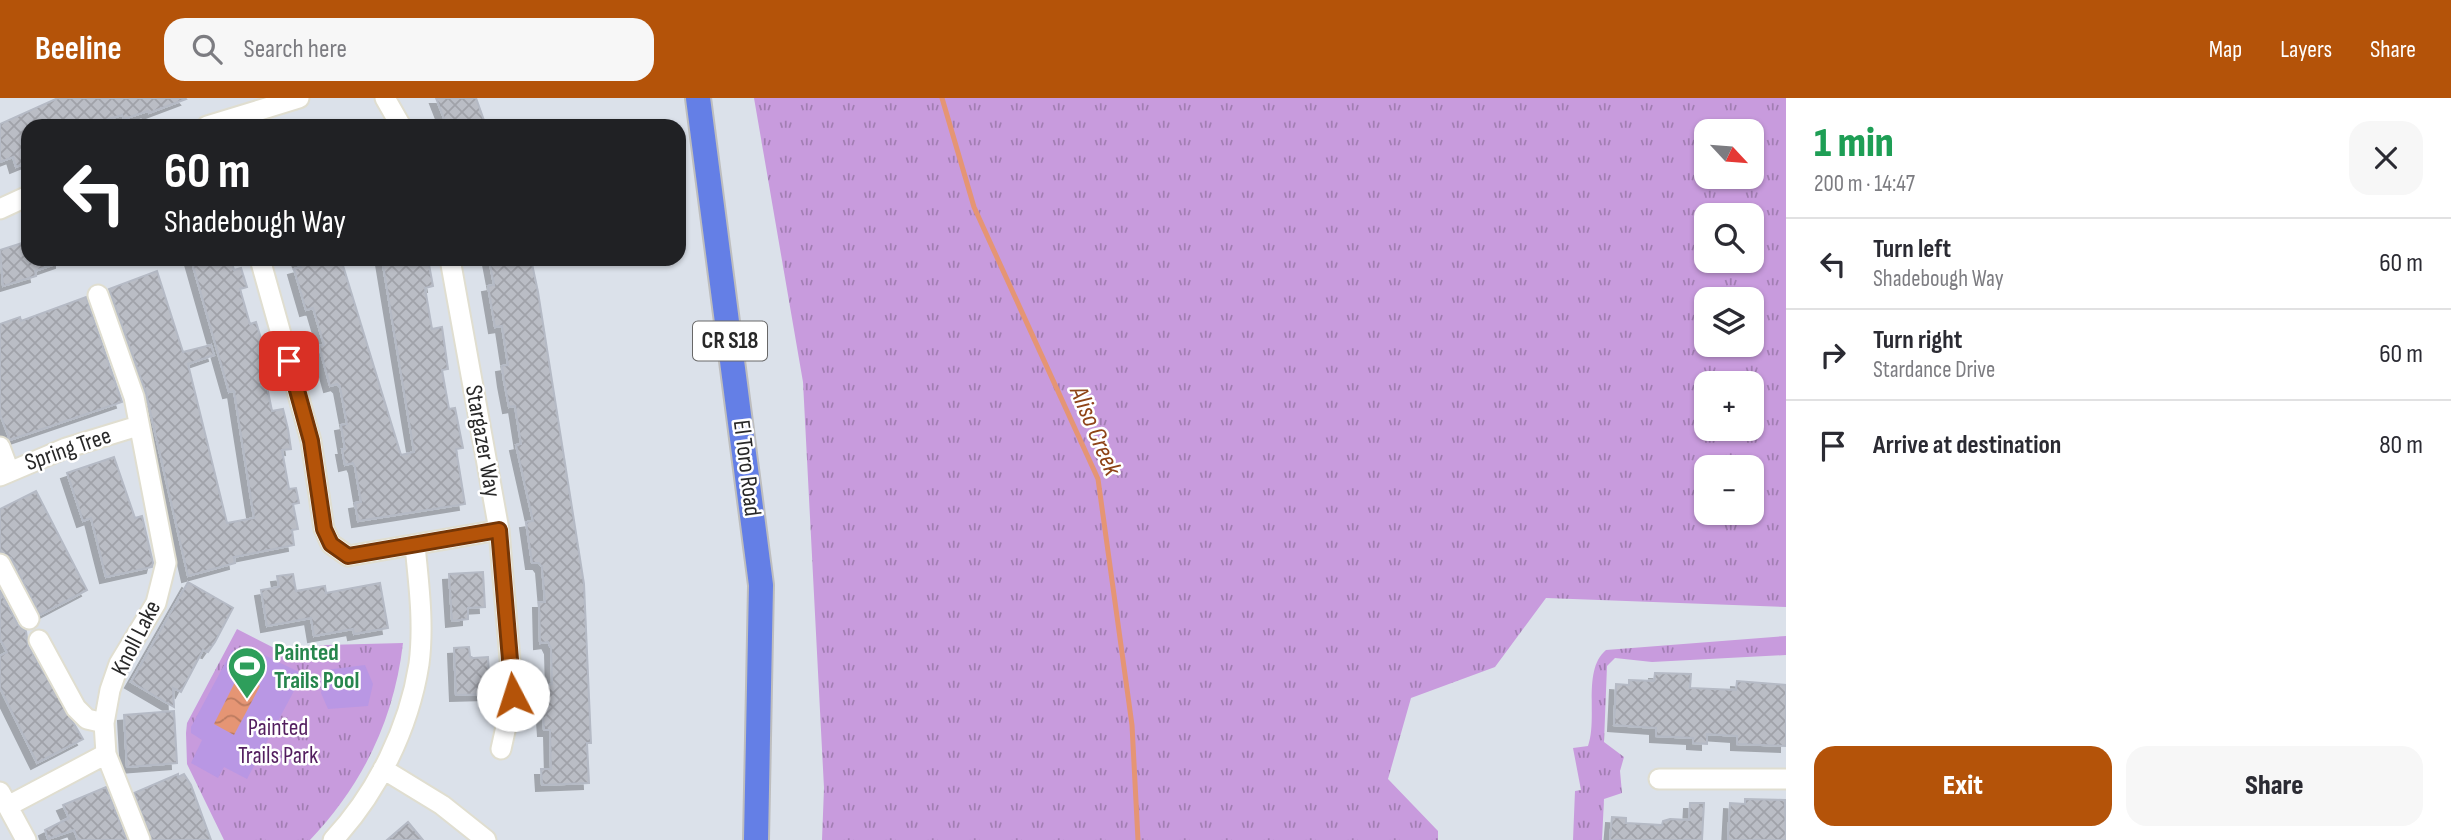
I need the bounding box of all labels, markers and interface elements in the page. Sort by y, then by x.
search box [164,18,654,81]
text: Beeline [35,29,122,69]
icon: search [188,30,226,68]
text: Search here [244,34,347,65]
text: Map [2209,35,2242,64]
text: Layers [2280,35,2332,64]
text: Share [2370,35,2416,64]
text: 1 min [1814,118,1894,169]
north arrow [1694,119,1764,189]
map controls [1694,119,1764,525]
button: close [2349,121,2423,195]
text: 60 m [164,143,251,202]
icon: left [49,147,140,238]
text: 200 m · 14:47 [1814,170,1915,198]
text: Shadebough Way [164,203,346,242]
button: search [1694,203,1764,273]
text: Turn left [1873,234,1951,265]
icon: left [1814,245,1852,283]
text: 60 m [2379,248,2423,279]
text: Shadebough Way [1873,265,2004,293]
button: layers [1694,287,1764,357]
road number: CR S18 [693,322,767,360]
text: Turn right [1873,325,1962,356]
pin [259,331,319,391]
icon: right [1814,336,1852,374]
text: 60 m [2379,339,2423,370]
icon: arrive [270,342,308,380]
text: Stardance Drive [1873,356,1995,384]
button: + [1694,371,1764,441]
water label: Aliso Creek [1062,381,1128,482]
street label: Stargazer Way [459,383,507,499]
street label: El Toro Road [727,418,767,518]
street label: Spring Tree [21,421,115,477]
icon: arrive [1814,427,1852,465]
text: Arrive at destination [1873,430,2061,461]
text: 80 m [2379,430,2423,461]
button: − [1694,455,1764,525]
street label: Knoll Lake [105,596,167,680]
place label: Painted Trails Pool [274,638,359,695]
sports icon: Painted Trails Pool [226,645,268,700]
position arrow [476,658,550,732]
park label: Painted Trails Park [238,713,318,770]
button: Exit [1814,746,2112,826]
button: Share [2126,746,2423,826]

